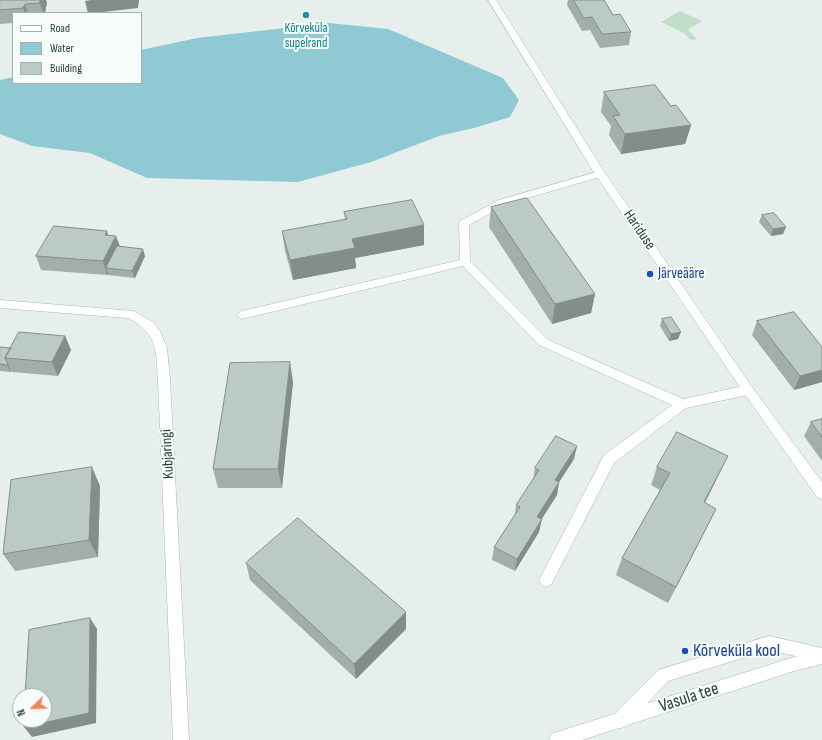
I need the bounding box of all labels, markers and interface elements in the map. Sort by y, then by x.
marker: Kõrveküla supelrand [301,10,311,20]
legend [12,12,142,84]
text: Road [50,21,70,36]
place label: Kõrveküla supelrand [285,21,327,52]
text: Water [50,41,74,56]
text: Building [50,61,82,76]
street label: Hariduse [619,207,659,253]
place label: Järveääre [658,265,705,283]
marker: Järveääre [645,269,655,279]
street label: Kubjaringi [158,429,178,479]
place label: Kõrveküla kool [693,640,780,662]
marker: Kõrveküla kool [680,646,690,656]
street label: Vasula tee [656,678,722,718]
north arrow [12,688,52,728]
text: N [14,707,29,718]

